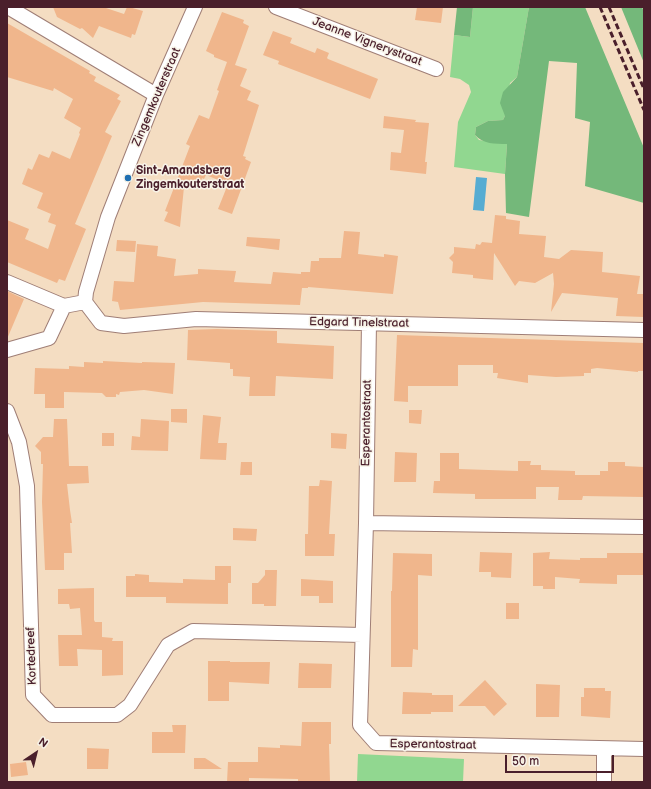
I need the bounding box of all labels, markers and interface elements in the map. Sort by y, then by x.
street label: Jeanne Vignerystraat [310,14,424,70]
street label: Zingemkouterstraat [130,46,184,148]
place label: Sint-Amandsberg Zingemkouterstraat [136,164,244,192]
marker: Sint-Amandsberg Zingemkouterstraat [123,173,133,183]
street label: Edgard Tinelstraat [309,315,409,331]
street label: Esperantostraat [359,380,375,466]
street label: Kortedreef [24,627,40,685]
north arrow [16,733,56,773]
text: N [36,735,50,750]
street label: Esperantostraat [390,737,476,753]
scale bar [507,747,616,773]
text: 50 m [512,754,539,769]

